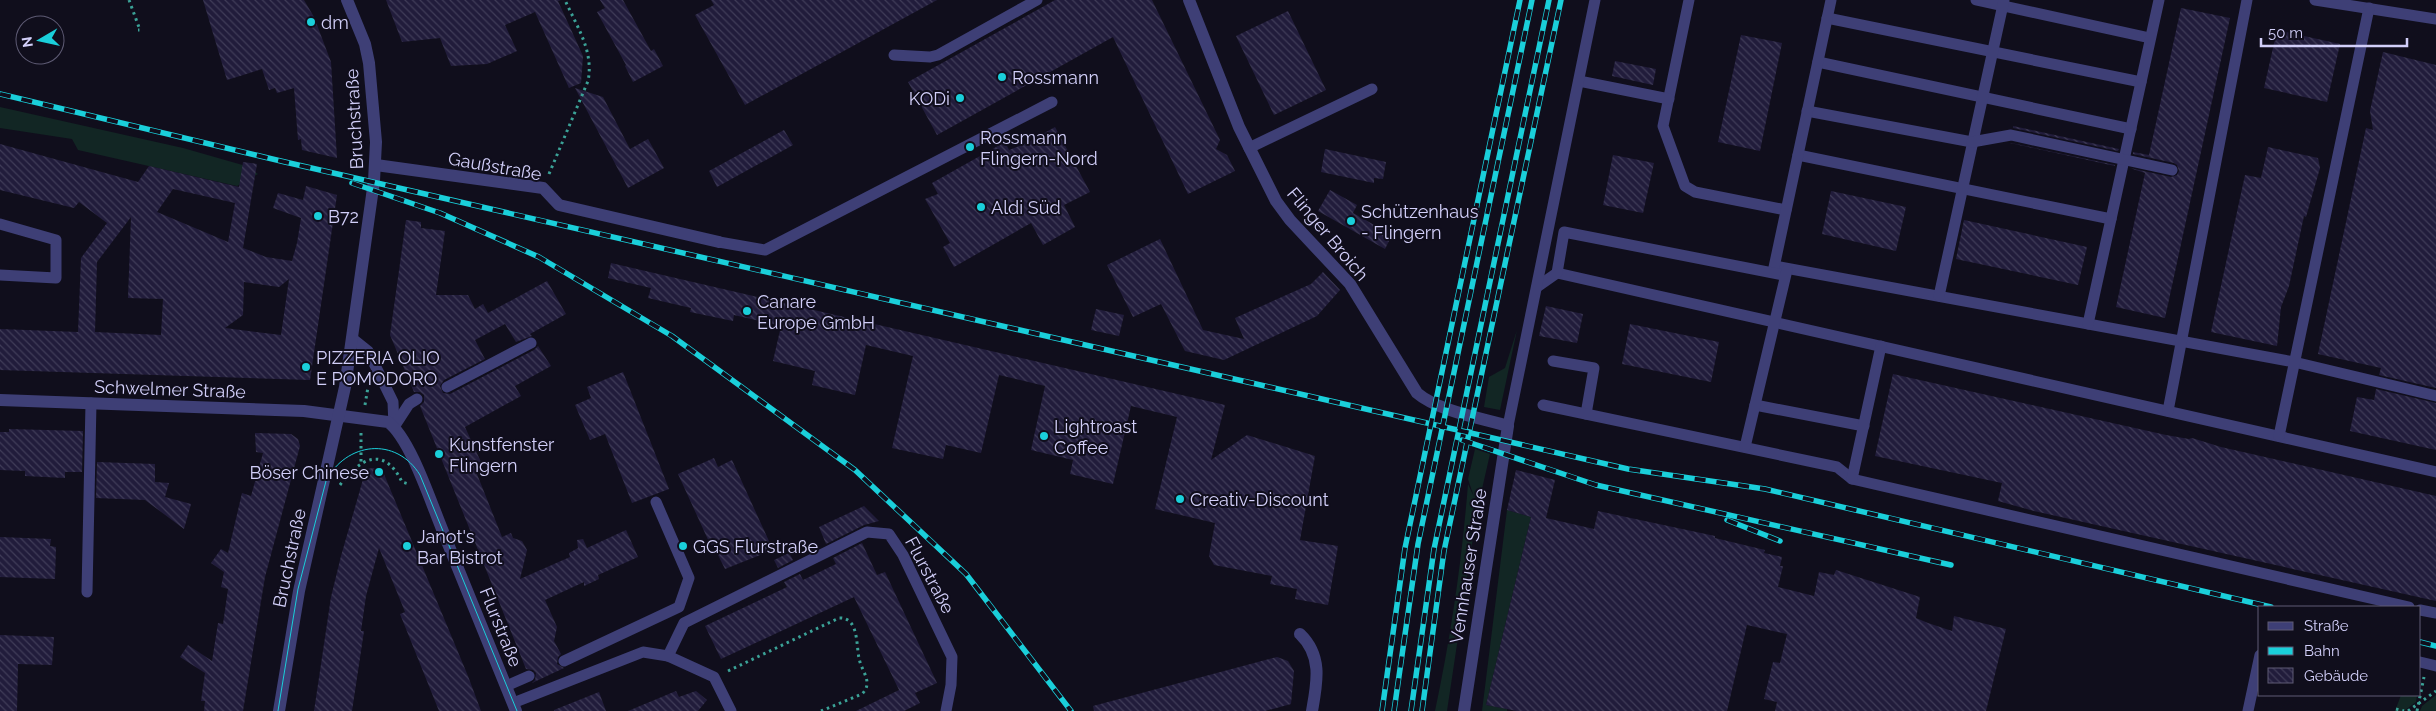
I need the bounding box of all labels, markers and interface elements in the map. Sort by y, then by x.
place label: dm [321,12,349,33]
north arrow [15,15,65,65]
scale bar [2261,15,2407,47]
marker: dm [305,16,317,28]
text: 50 m [2268,24,2303,42]
text: N [18,36,36,49]
place label: Rossmann [1012,67,1099,88]
street label: Bruchstraße [341,68,367,170]
marker: Rossmann [996,71,1008,83]
place label: KODi [909,88,950,109]
marker: KODi [954,92,966,104]
place label: Rossmann Flingern-Nord [980,127,1098,169]
marker: Rossmann Flingern-Nord [964,141,976,153]
street label: Gaußstraße [447,147,544,185]
street label: Flinger Broich [1283,183,1373,285]
place label: Aldi Süd [991,197,1061,218]
marker: Aldi Süd [975,201,987,213]
place label: Schützenhaus - Flingern [1361,201,1479,243]
place label: B72 [328,206,359,227]
marker: B72 [312,210,324,222]
marker: Schützenhaus - Flingern [1345,215,1357,227]
place label: Canare Europe GmbH [757,291,875,333]
marker: Canare Europe GmbH [741,305,753,317]
place label: PIZZERIA OLIO E POMODORO [316,347,440,389]
marker: PIZZERIA OLIO E POMODORO [300,361,312,373]
street label: Schwelmer Straße [94,376,247,402]
place label: Lightroast Coffee [1054,416,1137,458]
marker: Lightroast Coffee [1038,430,1050,442]
place label: Kunstfenster Flingern [449,434,555,476]
marker: Kunstfenster Flingern [433,448,445,460]
place label: Böser Chinese [249,462,369,483]
marker: Böser Chinese [373,466,385,478]
street label: Vennhauser Straße [1445,487,1491,645]
place label: Creativ-Discount [1190,489,1329,510]
marker: Creativ-Discount [1174,493,1186,505]
street label: Bruchstraße [268,506,310,609]
place label: Janot's Bar Bistrot [417,526,503,568]
street label: Flurstraße [901,533,959,617]
place label: GGS Flurstraße [693,536,819,557]
marker: Janot's Bar Bistrot [401,540,413,552]
marker: GGS Flurstraße [677,540,689,552]
street label: Flurstraße [476,584,527,670]
legend [2258,606,2421,696]
text: Straße [2304,617,2349,635]
text: Bahn [2304,642,2340,660]
text: Gebäude [2304,667,2368,685]

